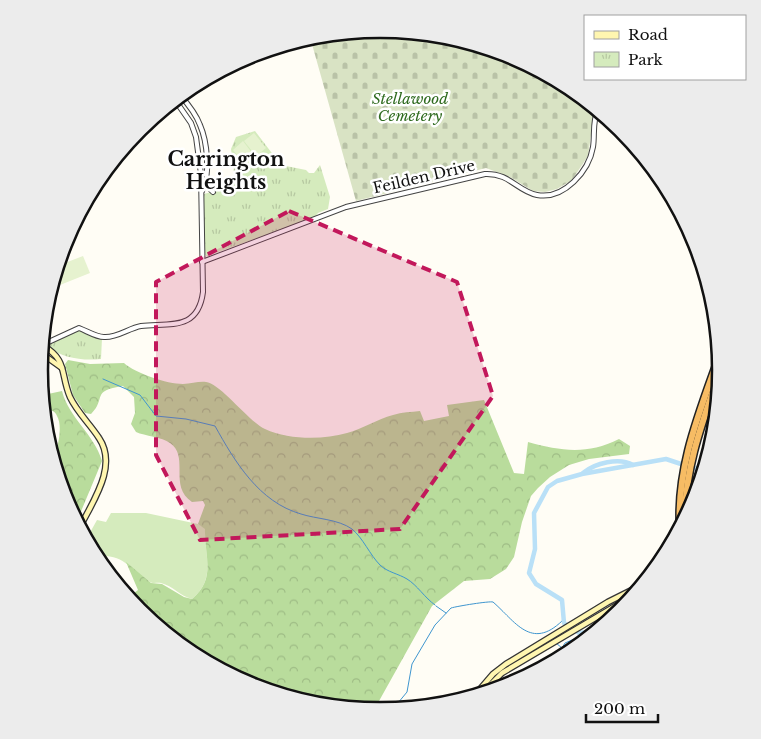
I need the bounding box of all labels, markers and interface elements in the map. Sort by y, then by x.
legend [584,15,746,80]
text: Road [628,25,668,44]
text: Park [628,50,664,69]
park label: Stellawood Cemetery [372,89,448,125]
district label: Carrington Heights [167,147,285,194]
street label: Feilden Drive [371,156,477,197]
scale bar [586,692,658,724]
text: 200 m [594,699,645,718]

